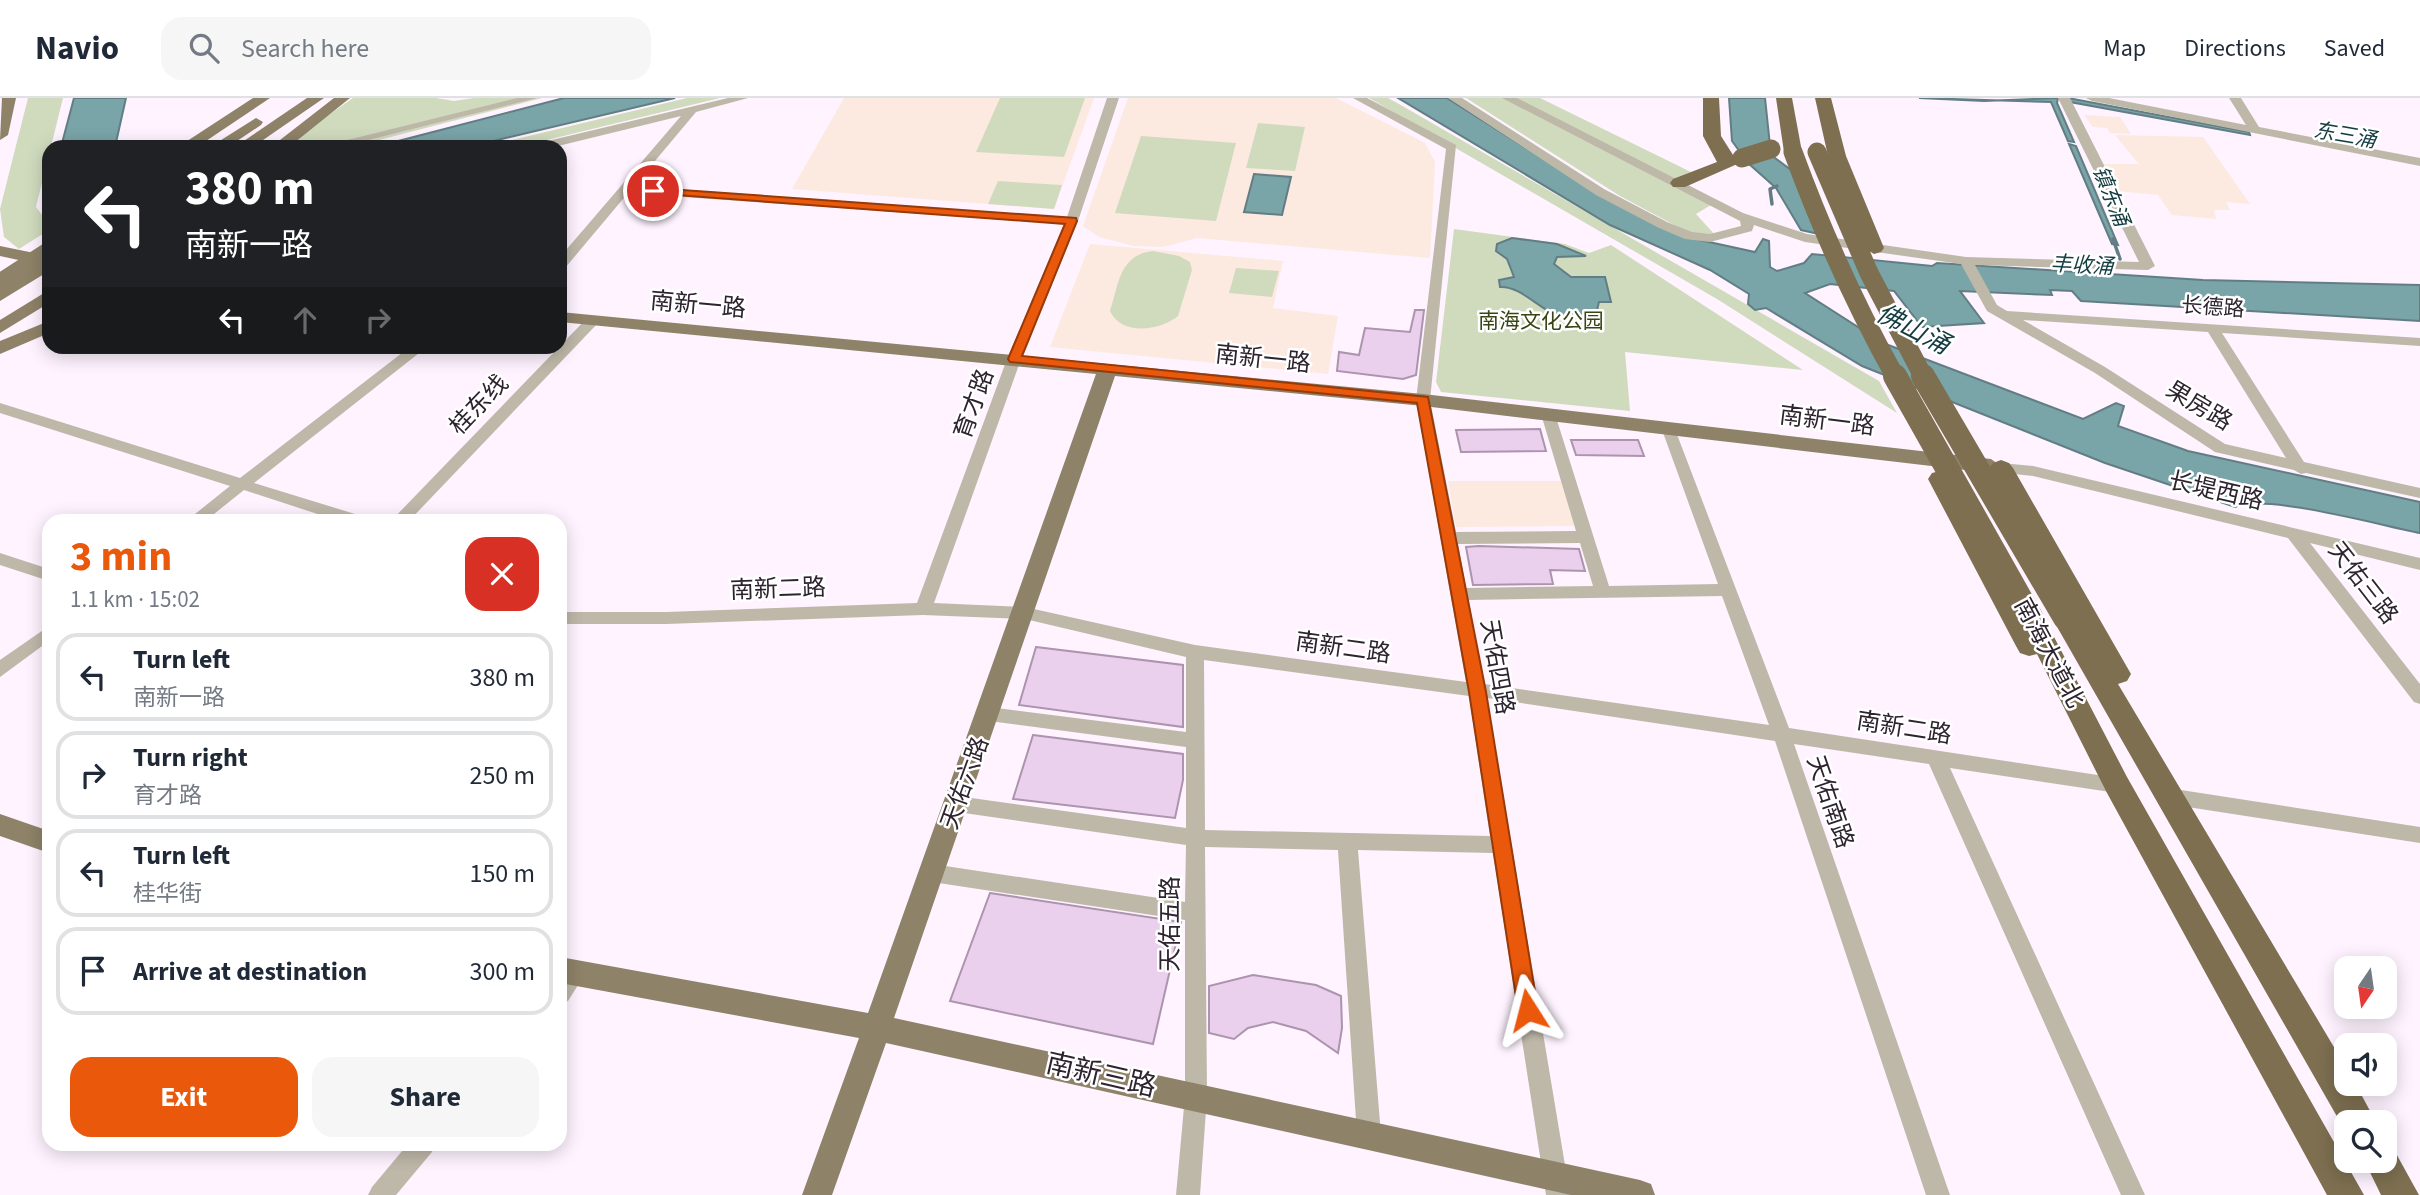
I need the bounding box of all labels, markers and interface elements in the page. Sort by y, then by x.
search box [161,17,651,80]
text: Navio [35,25,119,72]
icon: search [185,29,223,67]
text: Search here [241,30,369,67]
text: Map [2103,31,2146,66]
text: Directions [2184,31,2286,66]
text: Saved [2324,31,2385,66]
water label: 东三涌 [2311,115,2381,156]
text: 380 m [185,154,314,224]
pin [623,161,683,221]
water label: 镇东涌 [2085,161,2137,233]
icon: left [70,168,161,259]
icon: arrive [634,172,672,210]
text: 南新一路 [185,223,313,269]
water label: 丰收涌 [2050,248,2116,282]
street label: 南新一路 [649,283,747,327]
street label: 长德路 [2181,290,2245,324]
water label: 佛山涌 [1870,295,1959,365]
icon: left [213,301,251,339]
icon: ahead [286,301,324,339]
icon: right [359,301,397,339]
park label: 南海文化公园 [1478,306,1604,336]
street label: 南新一路 [1213,337,1313,381]
street label: 育才路 [945,364,1003,444]
street label: 桂东线 [441,367,517,443]
street label: 果房路 [2159,372,2239,440]
street label: 南新一路 [1777,398,1877,444]
street label: 长堤西路 [2165,463,2267,519]
text: 3 min [70,527,172,587]
street label: 天佑三路 [2320,534,2406,632]
button: close [465,537,539,611]
street label: 南新二路 [729,570,827,608]
text: 1.1 km · 15:02 [70,583,200,616]
street label: 南海大道北 [2005,592,2093,714]
street label: 天佑四路 [1471,617,1523,717]
street label: 南新二路 [1293,624,1393,672]
text: Turn left [133,641,230,678]
icon: left [74,658,112,696]
text: 380 m [469,659,535,696]
text: 南新一路 [133,681,225,714]
street label: 南新二路 [1854,703,1954,753]
street label: 天佑六路 [932,732,998,834]
text: Turn right [133,739,248,776]
street label: 天佑南路 [1798,751,1862,853]
icon: right [74,756,112,794]
text: 250 m [469,757,535,794]
text: 育才路 [133,779,202,812]
text: Turn left [133,837,230,874]
icon: left [74,854,112,892]
text: 150 m [469,855,535,892]
street label: 天佑五路 [1153,876,1188,972]
text: 桂华街 [133,877,202,910]
icon: arrive [74,952,112,990]
text: Arrive at destination [133,953,367,990]
text: 300 m [469,953,535,990]
north arrow [2334,956,2398,1018]
map controls [2334,956,2397,1173]
position arrow [1491,973,1565,1047]
button: sound [2334,1033,2397,1096]
street label: 南新三路 [1042,1043,1160,1107]
button: Exit [70,1057,298,1137]
button: Share [312,1057,539,1137]
button: search [2334,1110,2397,1173]

